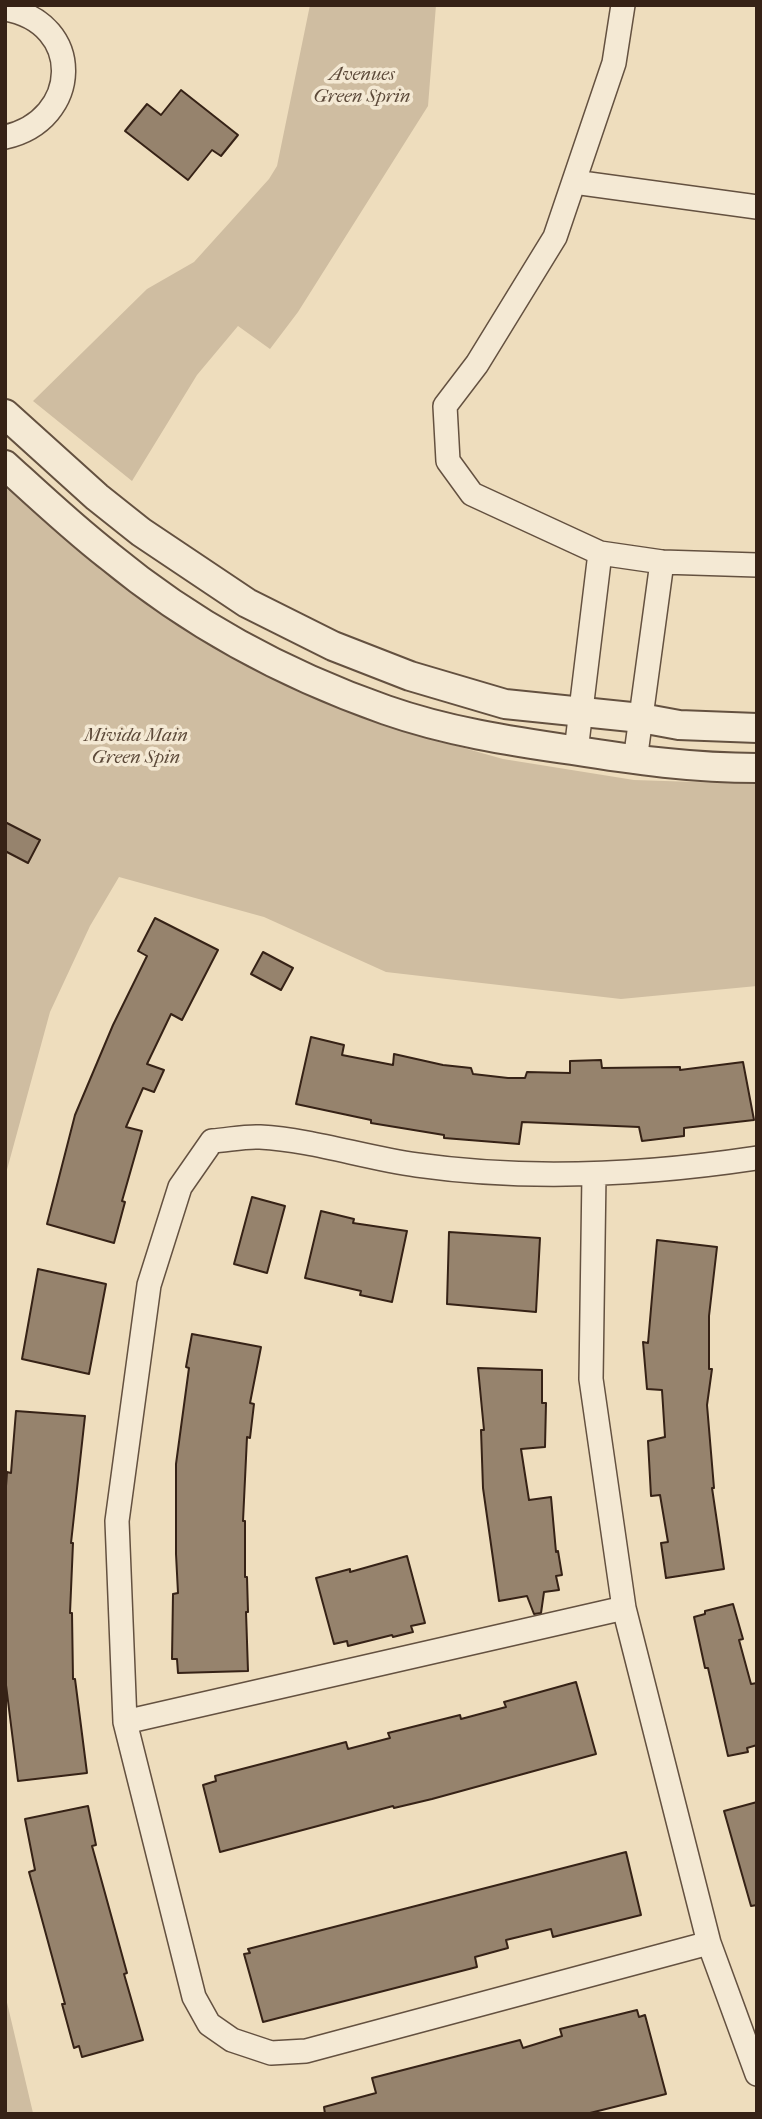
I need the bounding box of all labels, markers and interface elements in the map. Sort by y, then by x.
park label: Avenues Green Sprin [314,64,410,108]
park label: Mivida Main Green Spin [84,725,188,769]

